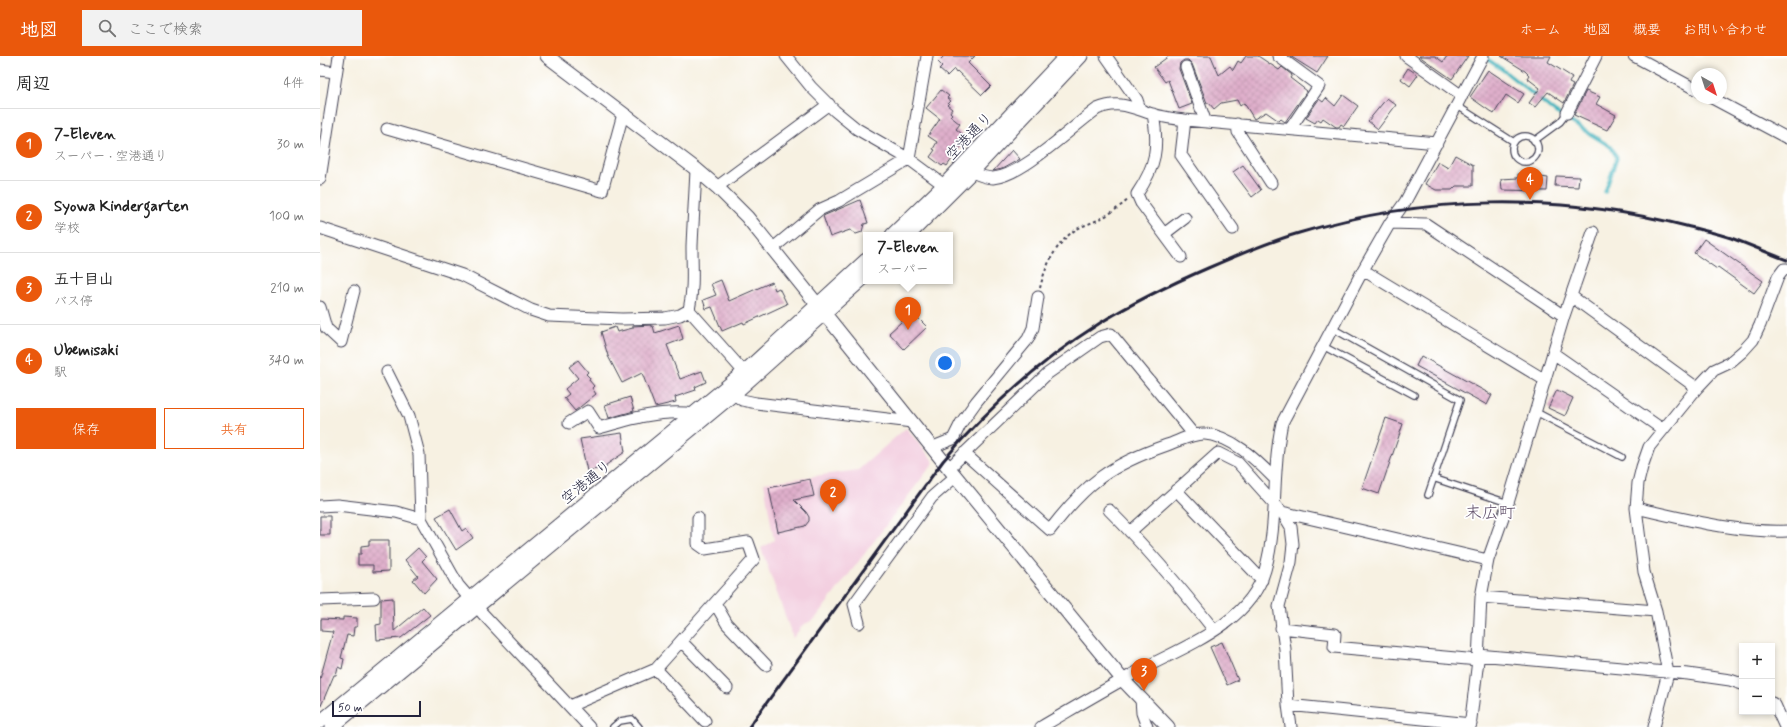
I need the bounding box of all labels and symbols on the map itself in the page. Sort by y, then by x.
north arrow [1691,68,1727,104]
street label: 空港通り [942,108,998,165]
pin: 4 [1517,167,1543,200]
pin: 1 [895,297,921,330]
your location [935,353,955,373]
street label: 空港通り [557,456,616,509]
pin: 2 [820,479,846,512]
district label: 末広町 [1465,502,1516,524]
pin: 3 [1131,658,1157,691]
scale bar [332,699,421,718]

